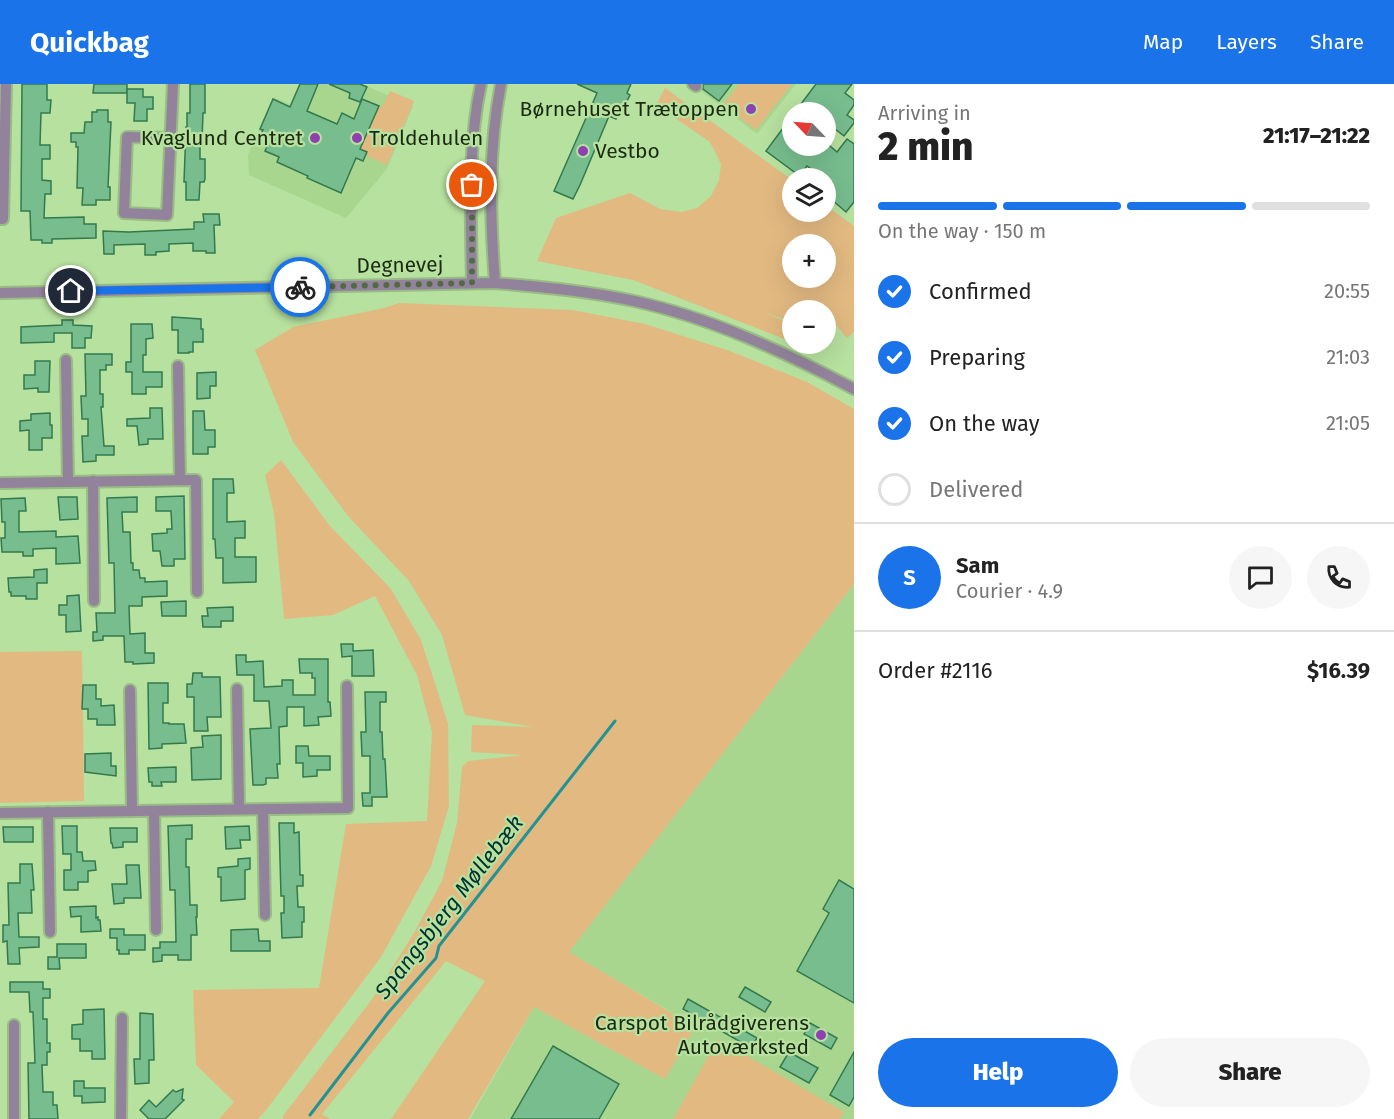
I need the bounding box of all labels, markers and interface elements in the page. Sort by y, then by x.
text: Quickbag [30,26,149,59]
text: Map [1143,29,1183,55]
text: Layers [1216,29,1277,55]
text: Share [1310,29,1364,55]
place label: Børnehuset Trætoppen [520,96,739,122]
text: Arriving in [878,101,971,125]
marker: Børnehuset Trætoppen [744,102,758,116]
north arrow [782,102,836,156]
map controls [782,102,836,354]
text: 21:17–21:22 [1263,122,1370,149]
text: 2 min [878,124,974,170]
place label: Kvaglund Centret [141,125,303,151]
place label: Troldehulen [369,125,483,151]
marker: Kvaglund Centret [308,131,322,145]
marker: Troldehulen [350,131,364,145]
place label: Vestbo [595,138,660,164]
marker: Vestbo [576,144,590,158]
pin [446,159,497,210]
icon: bag [455,168,488,201]
button: layers [782,168,836,222]
text: On the way · 150 m [878,219,1046,243]
button: + [782,234,836,288]
street label: Degnevej [356,251,444,279]
courier [270,257,330,317]
pin [45,265,96,316]
icon: bike [284,271,317,304]
icon: home [54,274,87,307]
icon: check [878,275,911,308]
text: Confirmed [929,278,1032,305]
text: 20:55 [1324,279,1370,303]
button: − [782,300,836,354]
icon: check [878,341,911,374]
text: Preparing [929,344,1025,371]
text: 21:03 [1326,345,1370,369]
icon: check [878,407,911,440]
text: On the way [929,410,1040,437]
text: 21:05 [1326,411,1370,435]
text: Delivered [929,476,1024,503]
button: chat [1229,546,1292,609]
button: phone [1307,546,1370,609]
text: Sam [956,552,999,579]
text: S [903,564,916,591]
text: Courier · 4.9 [956,579,1063,603]
text: Order #2116 [878,657,993,684]
text: $16.39 [1307,657,1370,684]
water label: Spangsbjerg Møllebæk [368,810,529,1005]
place label: Carspot Bilrådgiverens Autoværksted [595,1010,809,1060]
marker: Carspot Bilrådgiverens Autoværksted [814,1028,828,1042]
button: Help [878,1038,1118,1107]
button: Share [1130,1038,1370,1107]

